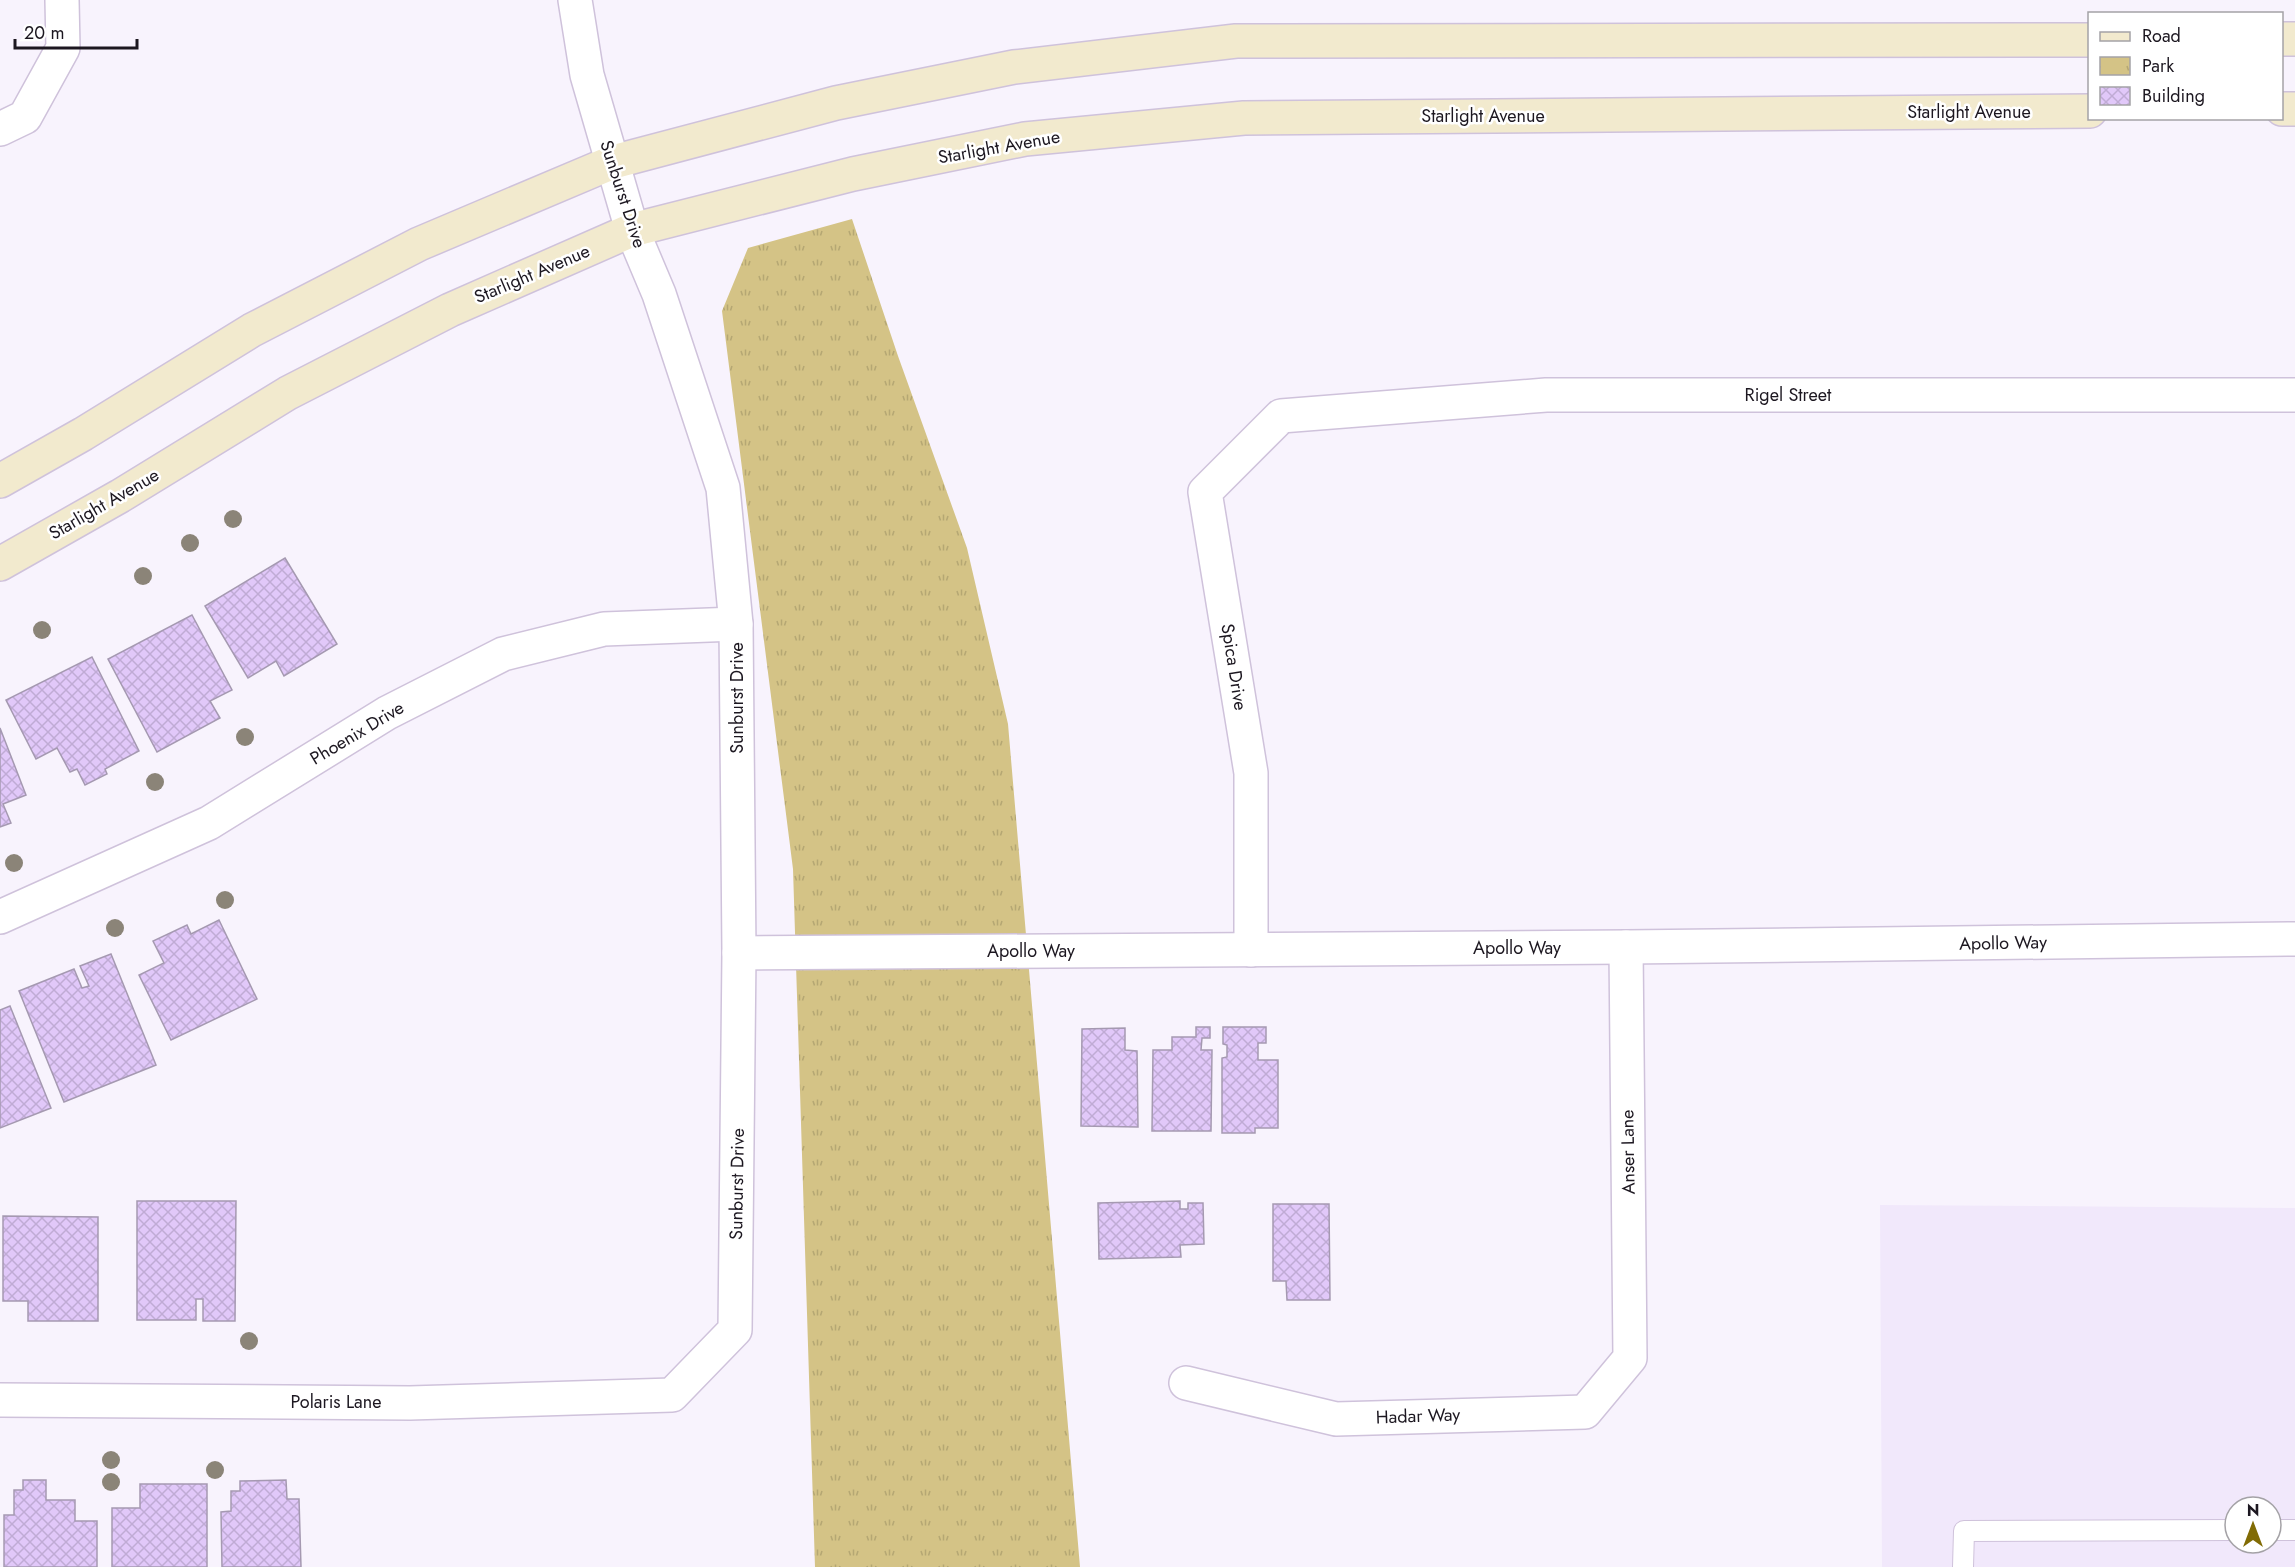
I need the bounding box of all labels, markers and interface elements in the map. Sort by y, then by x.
scale bar [15,12,136,50]
legend [2088,12,2283,120]
text: 20 m [24,20,64,46]
text: Road [2142,23,2181,49]
text: Park [2142,53,2174,79]
text: Building [2142,83,2205,109]
street label: Starlight Avenue [1907,99,2031,125]
street label: Starlight Avenue [1421,103,1545,129]
street label: Starlight Avenue [936,123,1062,171]
street label: Sunburst Drive [593,137,653,251]
street label: Starlight Avenue [470,238,594,310]
street label: Rigel Street [1745,382,1832,408]
street label: Starlight Avenue [44,462,164,546]
street label: Spica Drive [1214,622,1254,712]
street label: Sunburst Drive [724,642,750,754]
street label: Phoenix Drive [305,695,409,771]
street label: Apollo Way [1959,929,2047,957]
street label: Apollo Way [1473,935,1561,961]
street label: Apollo Way [987,938,1075,964]
street label: Anser Lane [1614,1109,1642,1195]
street label: Sunburst Drive [723,1128,751,1240]
street label: Polaris Lane [291,1389,381,1415]
street label: Hadar Way [1375,1402,1461,1430]
north arrow [2223,1495,2283,1555]
text: N [2247,1499,2259,1522]

